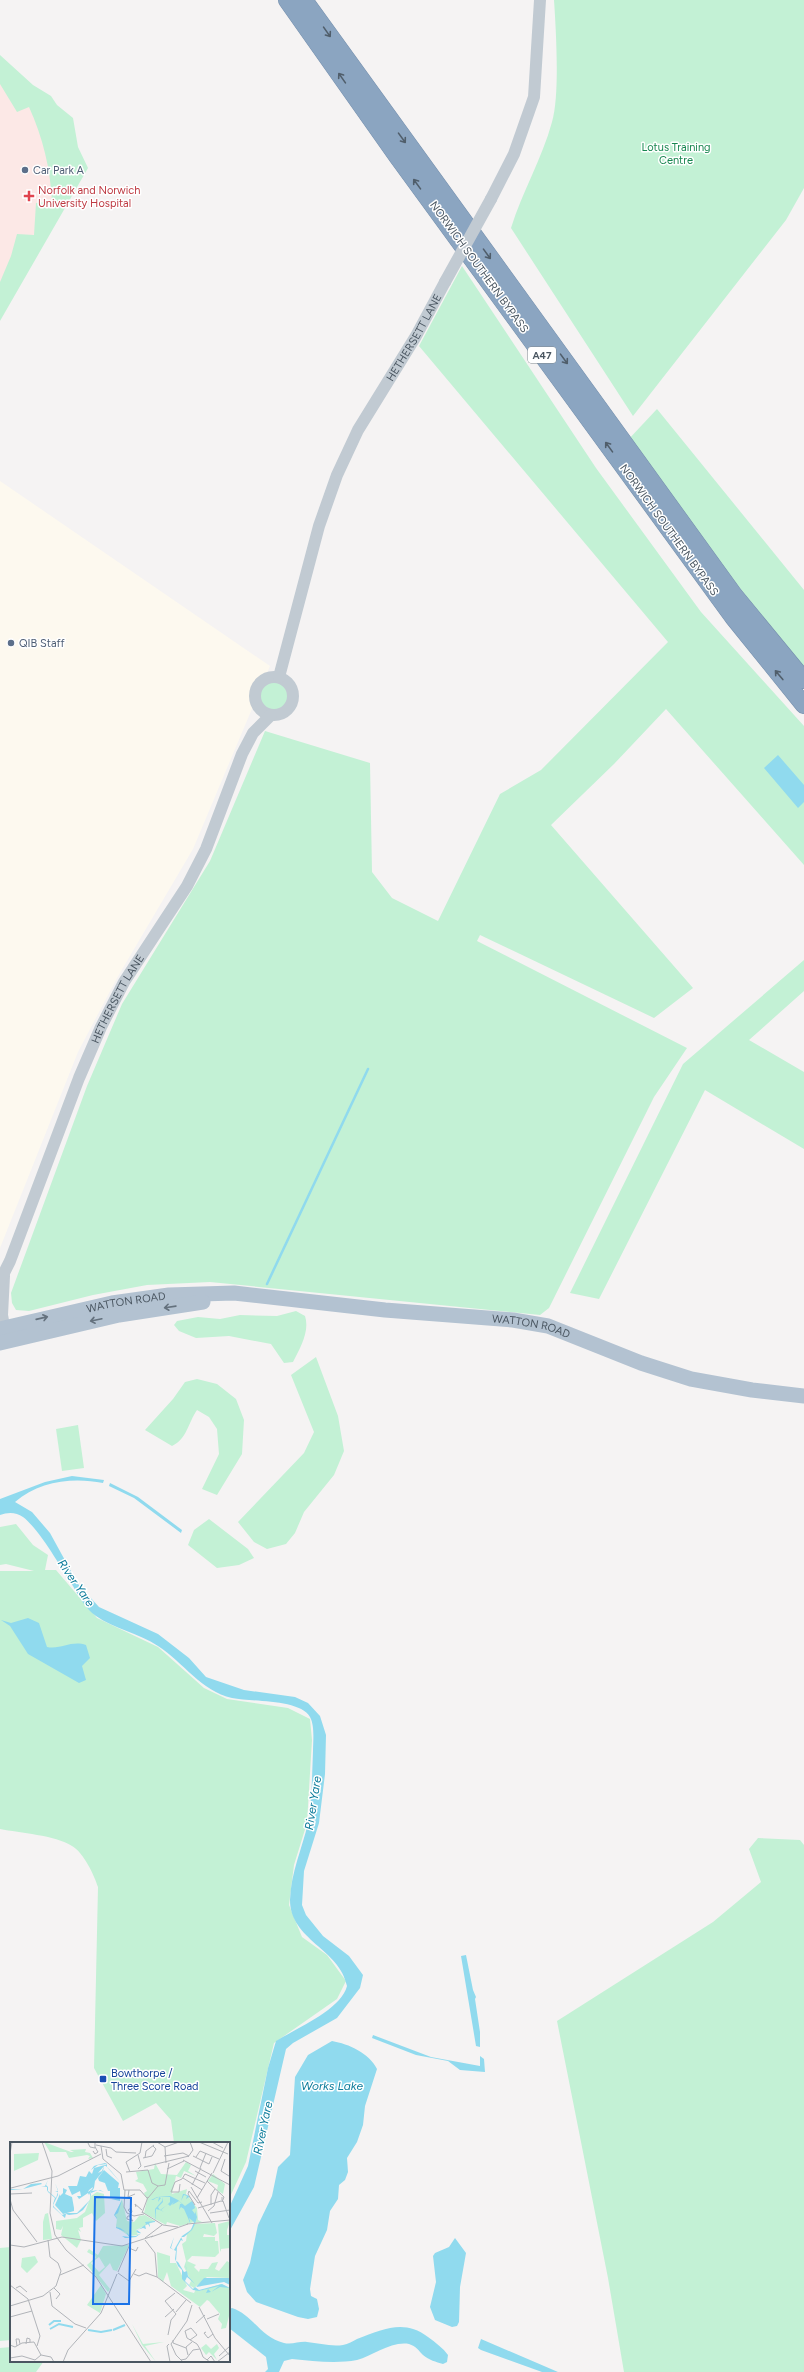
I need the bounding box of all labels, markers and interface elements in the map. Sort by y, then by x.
one-way arrow [323,26,331,37]
one-way arrow [338,73,346,84]
one-way arrow [398,132,406,143]
park label: Lotus Training Centre [642,141,710,167]
place label: Car Park A [33,164,85,177]
marker: Car Park A [20,165,30,175]
one-way arrow [413,178,422,189]
place label: Norfolk and Norwich University Hospital [38,184,140,210]
marker: Norfolk and Norwich University Hospital [23,190,35,202]
street label: NORWICH SOUTHERN BYPASS [427,199,531,335]
one-way arrow [483,249,491,260]
street label: HETHERSETT LANE [383,291,444,384]
road number: A47 [528,347,556,363]
one-way arrow [559,354,568,365]
one-way arrow [605,442,613,453]
street label: NORWICH SOUTHERN BYPASS [617,462,721,598]
place label: QIB Staff [19,637,66,650]
marker: QIB Staff [6,638,16,648]
one-way arrow [774,670,783,680]
street label: HETHERSETT LANE [88,952,147,1045]
street label: WATTON ROAD [85,1289,167,1315]
one-way arrow [164,1303,177,1311]
street label: WATTON ROAD [492,1312,573,1341]
one-way arrow [35,1314,48,1322]
one-way arrow [90,1317,103,1325]
water label: River Yare [55,1557,98,1610]
water label: River Yare [302,1775,324,1831]
place label: Bowthorpe / Three Score Road [111,2067,199,2093]
marker: Bowthorpe / Three Score Road [98,2074,108,2084]
water label: Works Lake [301,2079,363,2093]
water label: River Yare [251,2100,276,2156]
inset map [10,2142,230,2362]

